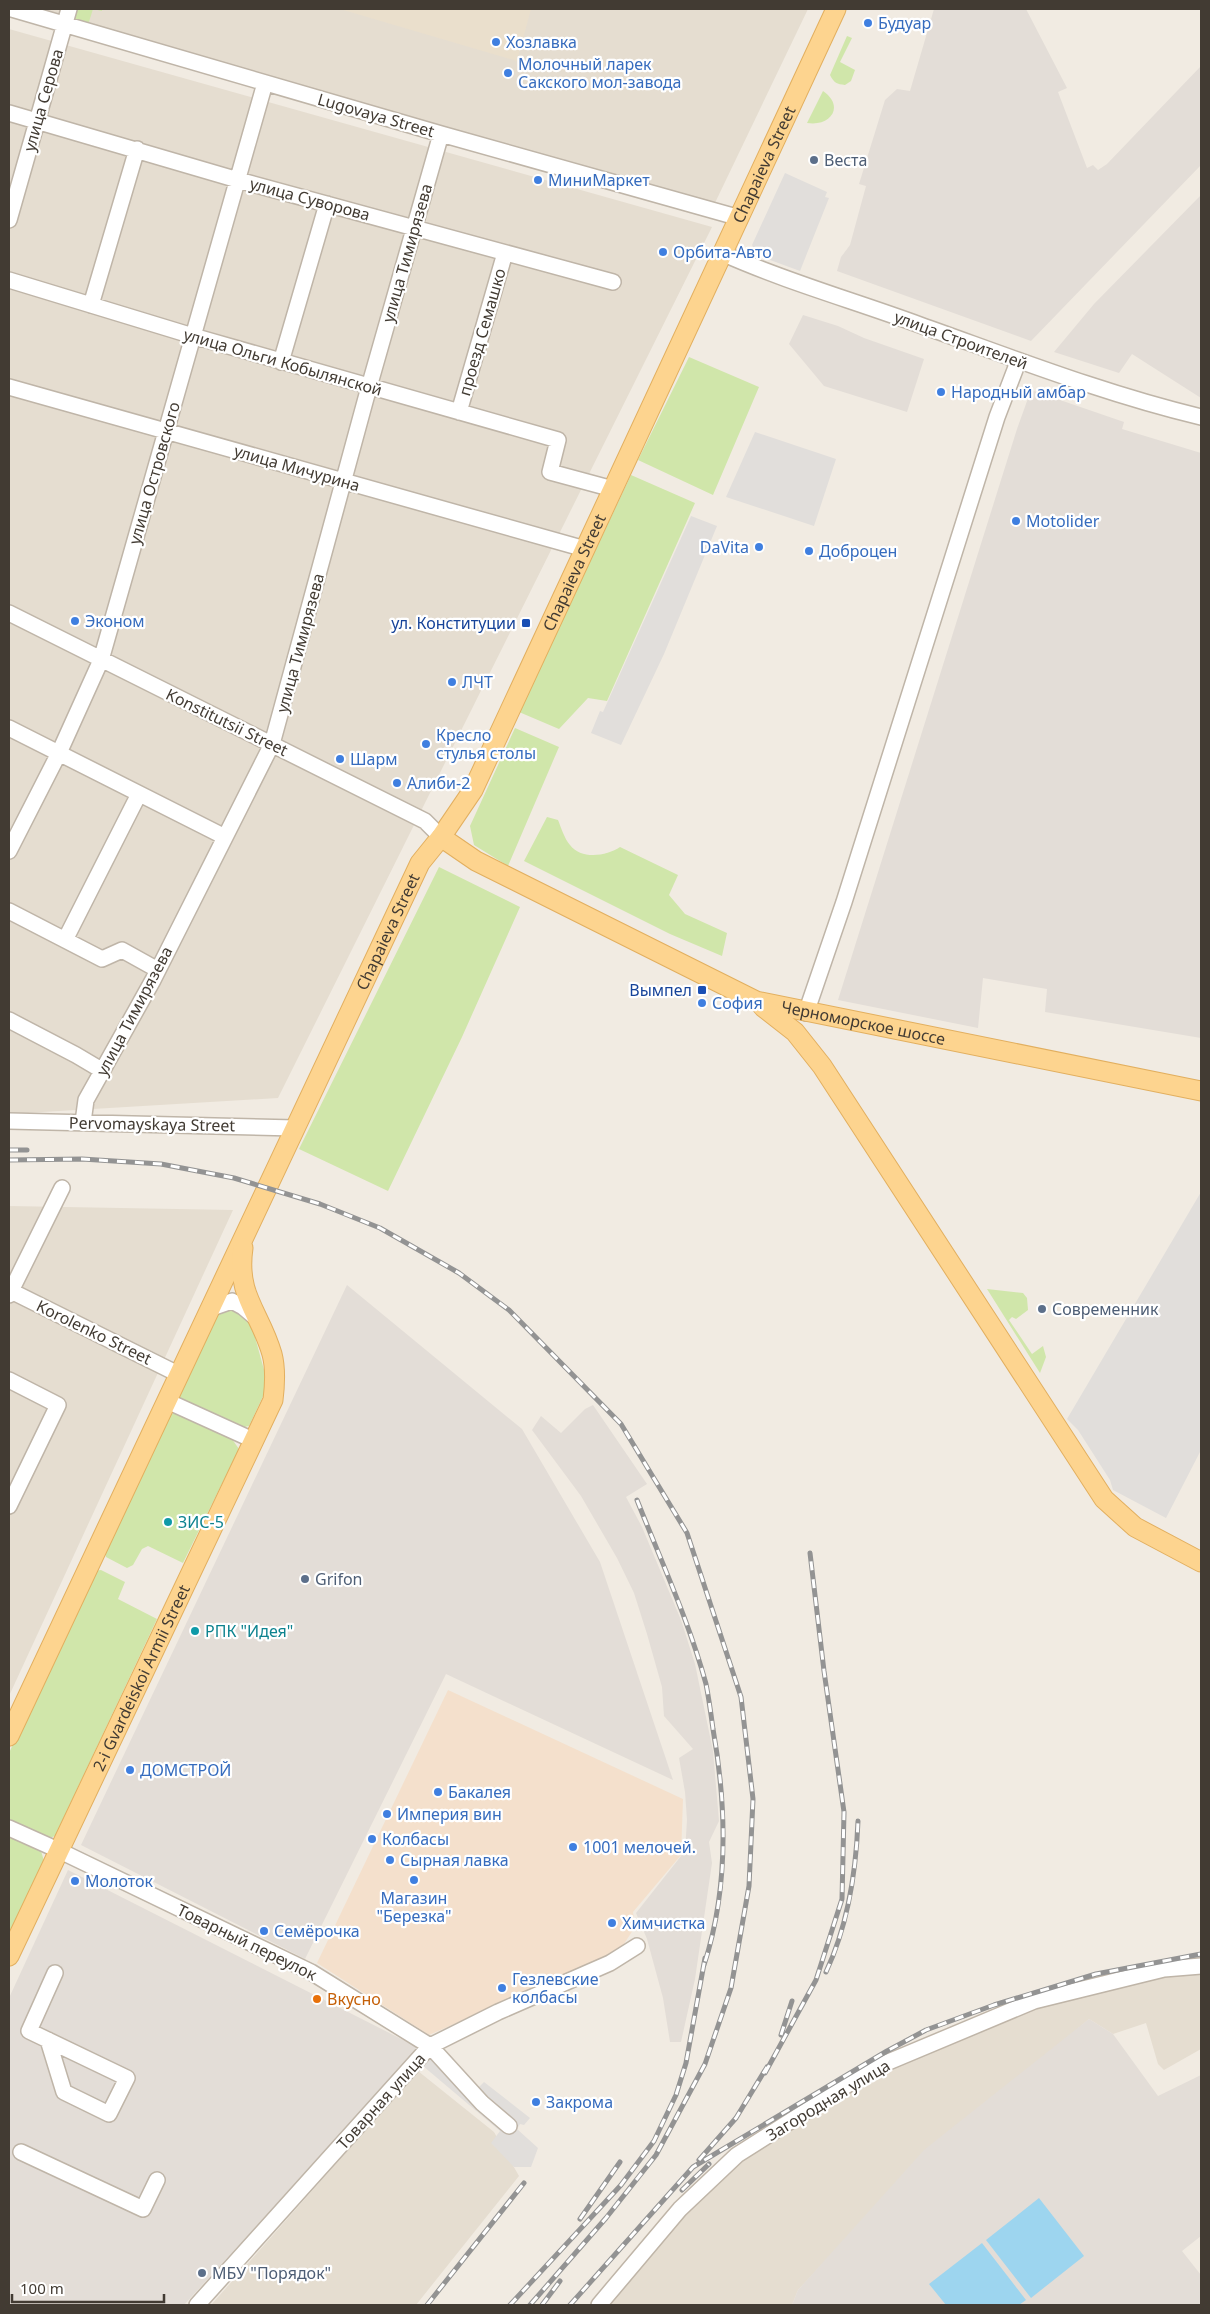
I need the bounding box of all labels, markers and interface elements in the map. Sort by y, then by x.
place label: Будуар [878,12,931,34]
marker: Будуар [862,17,874,29]
place label: Хозлавка [506,31,577,53]
marker: Хозлавка [490,36,502,48]
street label: улица Серова [18,46,68,154]
place label: Молочный ларек Сакского мол-завода [518,53,681,93]
marker: Молочный ларек Сакского мол-завода [502,67,514,79]
street label: Lugovaya Street [315,88,437,142]
street label: Chapaieva Street [727,102,801,227]
place label: Веста [824,149,867,171]
marker: Веста [808,154,820,166]
place label: МиниМаркет [548,169,650,191]
street label: улица Суворова [247,172,373,226]
marker: МиниМаркет [532,174,544,186]
street label: улица Тимирязева [377,181,437,325]
place label: Орбита-Авто [673,241,772,263]
marker: Орбита-Авто [657,246,669,258]
street label: проезд Семашко [453,266,511,398]
street label: улица Строителей [891,306,1031,374]
street label: улица Ольги Кобылянской [181,323,385,401]
place label: Народный амбар [951,381,1086,403]
marker: Народный амбар [935,386,947,398]
street label: улица Островского [123,399,185,547]
street label: улица Мичурина [232,440,362,496]
street label: Chapaieva Street [537,510,611,635]
place label: Motolider [1026,510,1100,532]
marker: Motolider [1010,515,1022,527]
place label: DaVita [700,536,749,558]
place label: Доброцен [819,540,897,562]
marker: DaVita [753,541,765,553]
marker: Доброцен [803,545,815,557]
street label: улица Тимирязева [271,571,329,715]
place label: Эконом [85,610,145,632]
place label: ул. Конституции [391,612,516,634]
marker: Эконом [69,615,81,627]
marker: ул. Конституции [520,617,532,629]
place label: ЛЧТ [462,671,493,693]
marker: ЛЧТ [446,676,458,688]
street label: Konstitutsii Street [162,683,292,761]
place label: Кресло стулья столы [436,724,536,764]
marker: Кресло стулья столы [420,738,432,750]
place label: Шарм [350,748,397,770]
marker: Шарм [334,753,346,765]
place label: Алиби-2 [407,772,470,794]
marker: Алиби-2 [391,777,403,789]
street label: Chapaieva Street [351,869,425,994]
street label: улица Тимирязева [91,943,177,1079]
place label: Вымпел [629,979,692,1001]
marker: Вымпел [696,984,708,996]
place label: София [712,992,763,1014]
street label: Черноморское шоссе [779,995,948,1050]
marker: София [696,997,708,1009]
street label: Pervomayskaya Street [69,1112,236,1136]
street label: Korolenko Street [33,1295,155,1370]
place label: Современник [1052,1298,1159,1320]
marker: Современник [1036,1303,1048,1315]
place label: ЗИС-5 [178,1511,224,1533]
marker: ЗИС-5 [162,1516,174,1528]
place label: Grifon [315,1568,362,1590]
marker: Grifon [299,1573,311,1585]
street label: 2-i Gvardeiskoi Armii Street [87,1581,195,1775]
place label: РПК "Идея" [205,1620,293,1642]
marker: РПК "Идея" [189,1625,201,1637]
place label: ДОМСТРОЙ [140,1759,231,1781]
marker: ДОМСТРОЙ [124,1764,136,1776]
place label: Бакалея [448,1781,511,1803]
marker: Бакалея [432,1786,444,1798]
place label: Империя вин [397,1803,502,1825]
marker: Империя вин [381,1808,393,1820]
place label: Колбасы [382,1828,449,1850]
marker: Колбасы [366,1833,378,1845]
place label: 1001 мелочей. [583,1836,696,1858]
marker: 1001 мелочей. [567,1841,579,1853]
place label: Сырная лавка [400,1849,509,1871]
marker: Сырная лавка [384,1854,396,1866]
place label: Молоток [85,1870,154,1892]
marker: Магазин "Березка" [408,1874,420,1886]
marker: Молоток [69,1875,81,1887]
place label: Магазин "Березка" [377,1887,451,1927]
street label: Товарный переулок [174,1899,321,1986]
place label: Химчистка [622,1912,705,1934]
marker: Химчистка [606,1917,618,1929]
place label: Семёрочка [274,1920,360,1942]
marker: Семёрочка [258,1925,270,1937]
place label: Гезлевские колбасы [512,1968,599,2008]
marker: Гезлевские колбасы [496,1982,508,1994]
place label: Вкусно [327,1988,381,2010]
marker: Вкусно [311,1993,323,2005]
street label: Товарная улица [332,2048,430,2154]
street label: Загородная улица [762,2054,894,2146]
place label: Закрома [546,2091,613,2113]
marker: Закрома [530,2096,542,2108]
place label: МБУ "Порядок" [212,2262,331,2284]
marker: МБУ "Порядок" [196,2267,208,2279]
scale bar [12,2272,165,2304]
text: 100 m [20,2278,64,2298]

